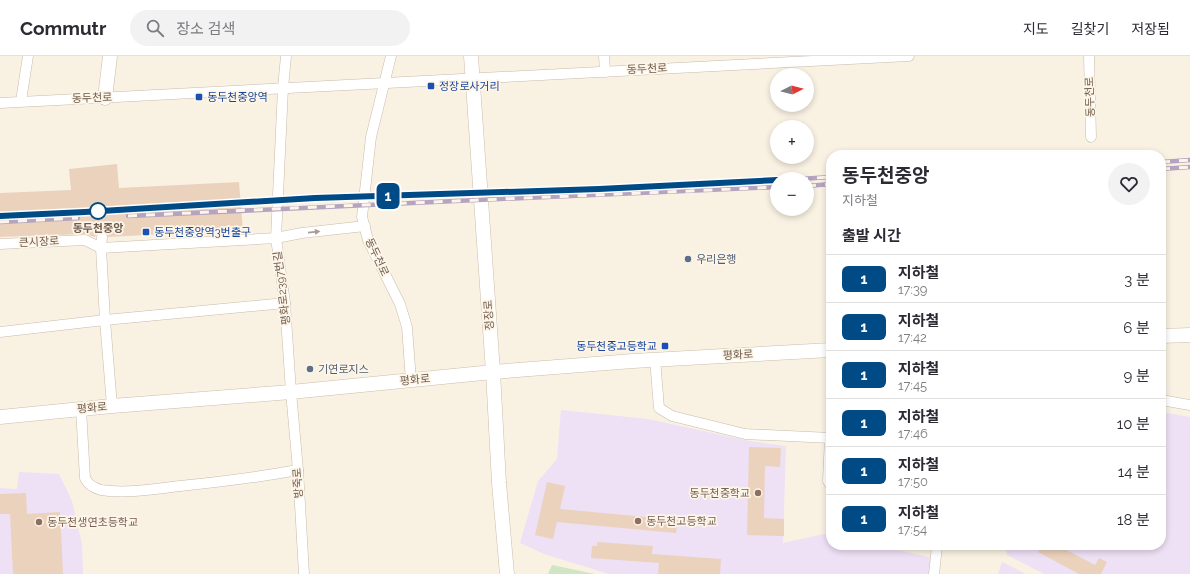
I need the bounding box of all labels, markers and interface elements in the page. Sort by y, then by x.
search box [130,10,410,46]
text: Commutr [20,17,106,39]
icon: search [144,17,166,39]
text: 장소 검색 [176,20,235,38]
text: 지도 [1023,21,1049,37]
text: 길찾기 [1071,21,1109,37]
text: 저장됨 [1131,21,1170,37]
street label: 동두천로 [626,61,668,77]
north arrow [770,68,814,112]
map controls [770,68,814,216]
street label: 동두천로 [1083,77,1097,117]
place label: 정장로사거리 [439,80,500,93]
marker: 정장로사거리 [426,81,436,91]
street label: 동두천로 [72,91,112,105]
place label: 동두천중앙역 [207,91,268,104]
marker: 동두천중앙역 [194,92,204,102]
button: + [770,120,814,164]
button: heart [1108,163,1150,205]
text: 동두천중앙 [842,164,929,186]
button: − [770,172,814,216]
line badge: 1 [375,183,401,209]
text: 1 [385,188,391,204]
text: 지하철 [842,193,878,208]
marker: 동두천중앙 [89,202,107,220]
place label: 동두천중앙 [73,222,123,235]
place label: 동두천중앙역3번출구 [154,226,251,239]
marker: 동두천중앙역3번출구 [141,227,151,237]
text: 출발 시간 [842,227,901,245]
one-way arrow [308,228,320,235]
street label: 큰시장로 [18,234,60,250]
street label: 동두천로 [363,236,391,278]
street label: 평화로2397번길 [271,250,293,326]
place label: 우리은행 [696,253,736,266]
marker: 우리은행 [683,254,693,264]
text: 지하철 [898,264,939,282]
text: 1 [861,271,867,287]
text: 3 분 [1124,271,1150,289]
text: 17:39 [898,282,927,297]
street label: 정장로 [481,299,497,331]
text: 지하철 [898,312,939,330]
text: 1 [861,319,867,335]
text: 6 분 [1123,319,1150,337]
text: 17:42 [898,330,927,345]
place label: 동두천중고등학교 [576,340,657,353]
marker: 동두천중고등학교 [660,341,670,351]
street label: 평화로 [722,348,754,362]
text: 지하철 [898,360,939,378]
place label: 기연로지스 [318,363,369,376]
marker: 기연로지스 [305,364,315,374]
text: 1 [861,367,867,383]
text: 9 분 [1124,367,1150,385]
street label: 평화로 [399,372,431,388]
text: 17:45 [898,378,927,393]
street label: 평화로 [76,400,108,416]
text: 지하철 [898,408,939,426]
text: 1 [861,415,867,431]
text: 10 분 [1117,415,1150,433]
text: 17:46 [898,426,928,441]
text: 지하철 [898,456,939,474]
text: 1 [861,463,867,479]
text: 14 분 [1118,463,1150,481]
street label: 방죽로 [290,467,306,499]
text: 17:50 [898,474,928,489]
place label: 동두천중학교 [689,487,750,500]
marker: 동두천중학교 [753,488,763,498]
text: 지하철 [898,504,939,522]
text: 1 [861,511,867,527]
text: 18 분 [1117,511,1150,529]
place label: 동두천고등학교 [646,515,717,528]
place label: 동두천생연초등학교 [47,516,138,529]
marker: 동두천고등학교 [633,516,643,526]
marker: 동두천생연초등학교 [34,517,44,527]
text: 17:54 [898,522,927,537]

